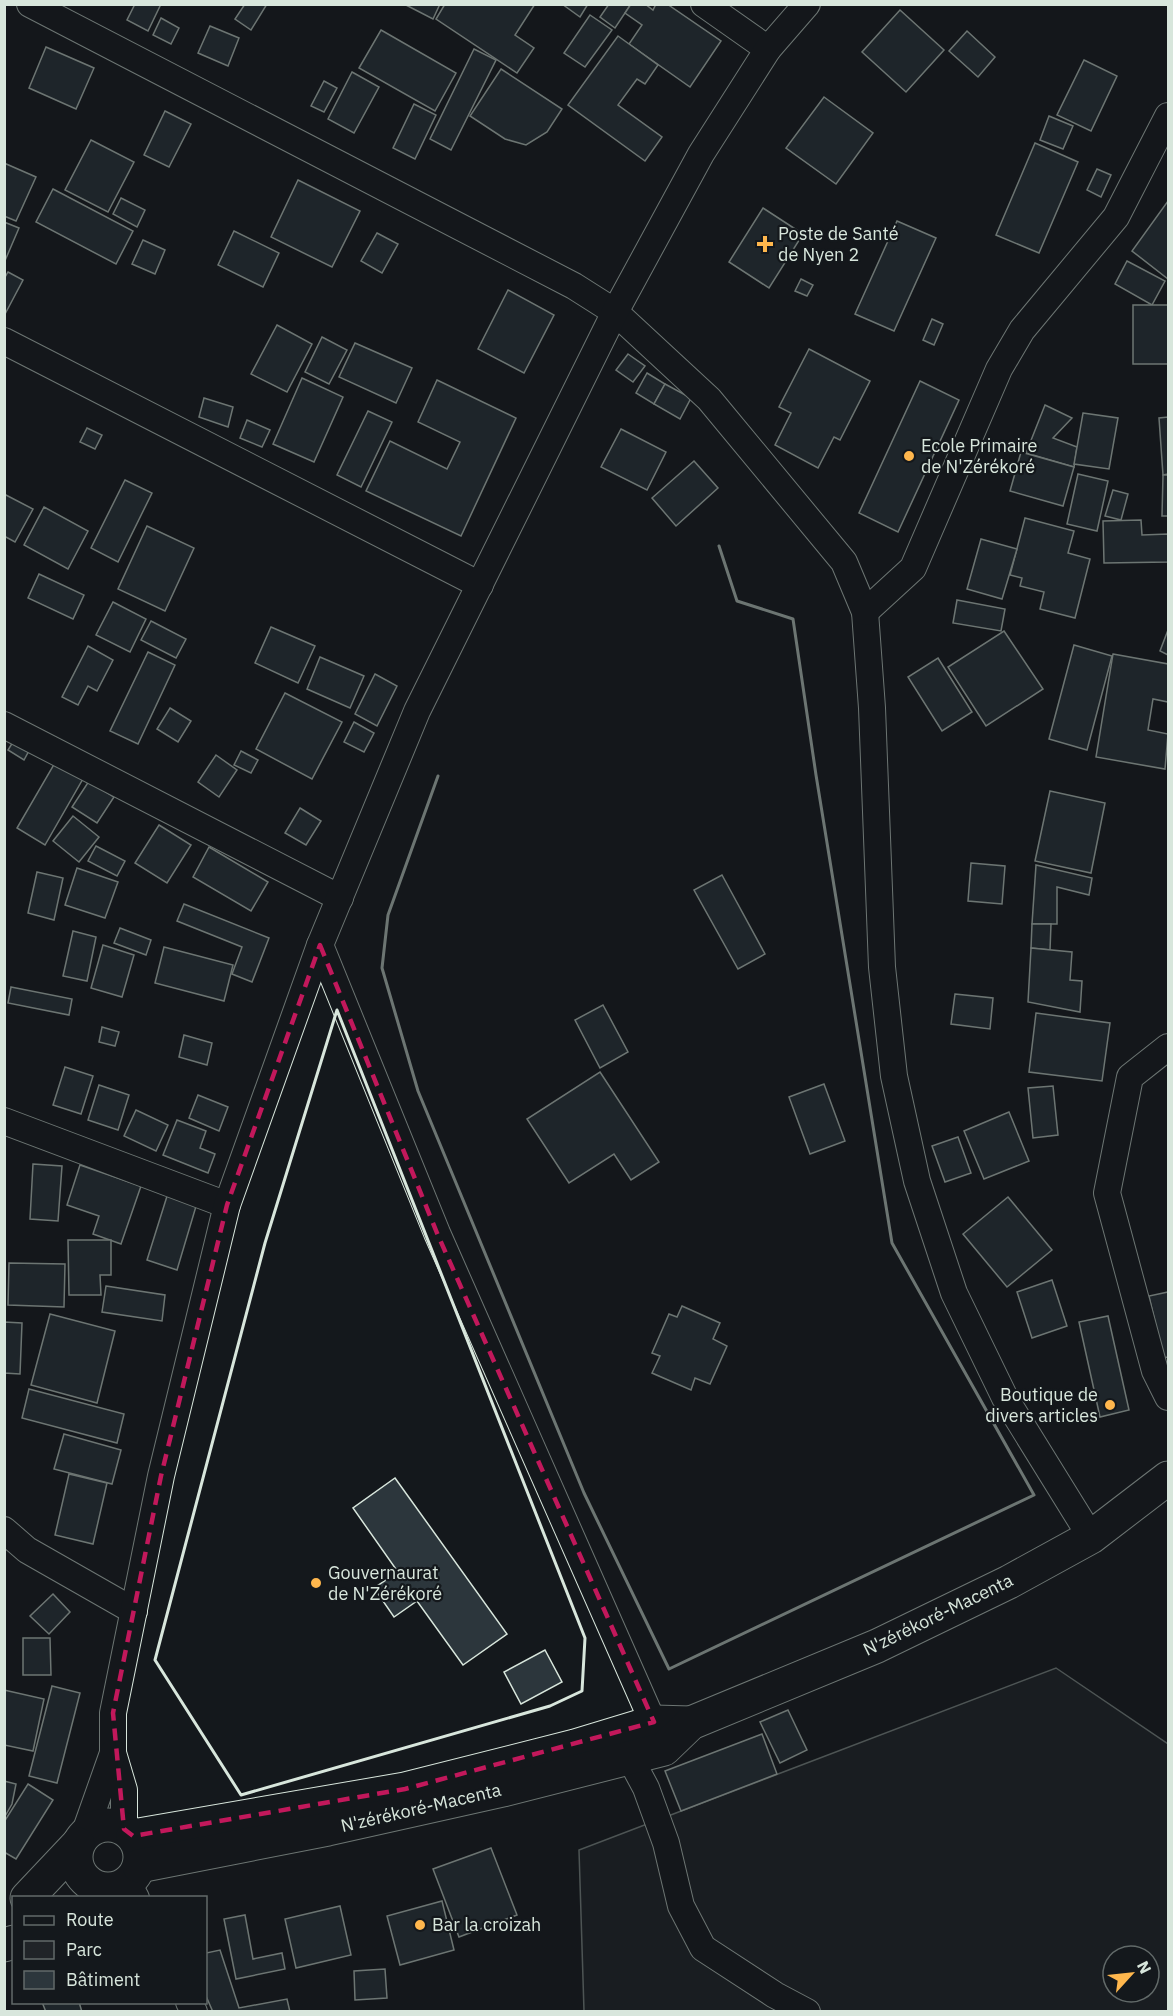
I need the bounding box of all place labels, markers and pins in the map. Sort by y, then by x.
place label: Poste de Santé de Nyen 2 [778,222,899,266]
marker: Poste de Santé de Nyen 2 [756,235,774,253]
place label: Ecole Primaire de N'Zérékoré [921,434,1038,478]
marker: Ecole Primaire de N'Zérékoré [902,449,916,463]
place label: Boutique de divers articles [985,1383,1098,1427]
marker: Boutique de divers articles [1103,1398,1117,1412]
place label: Gouvernaurat de N'Zérékoré [328,1561,442,1605]
marker: Gouvernaurat de N'Zérékoré [309,1576,323,1590]
place label: Bar la croizah [432,1913,541,1936]
marker: Bar la croizah [413,1918,427,1932]

